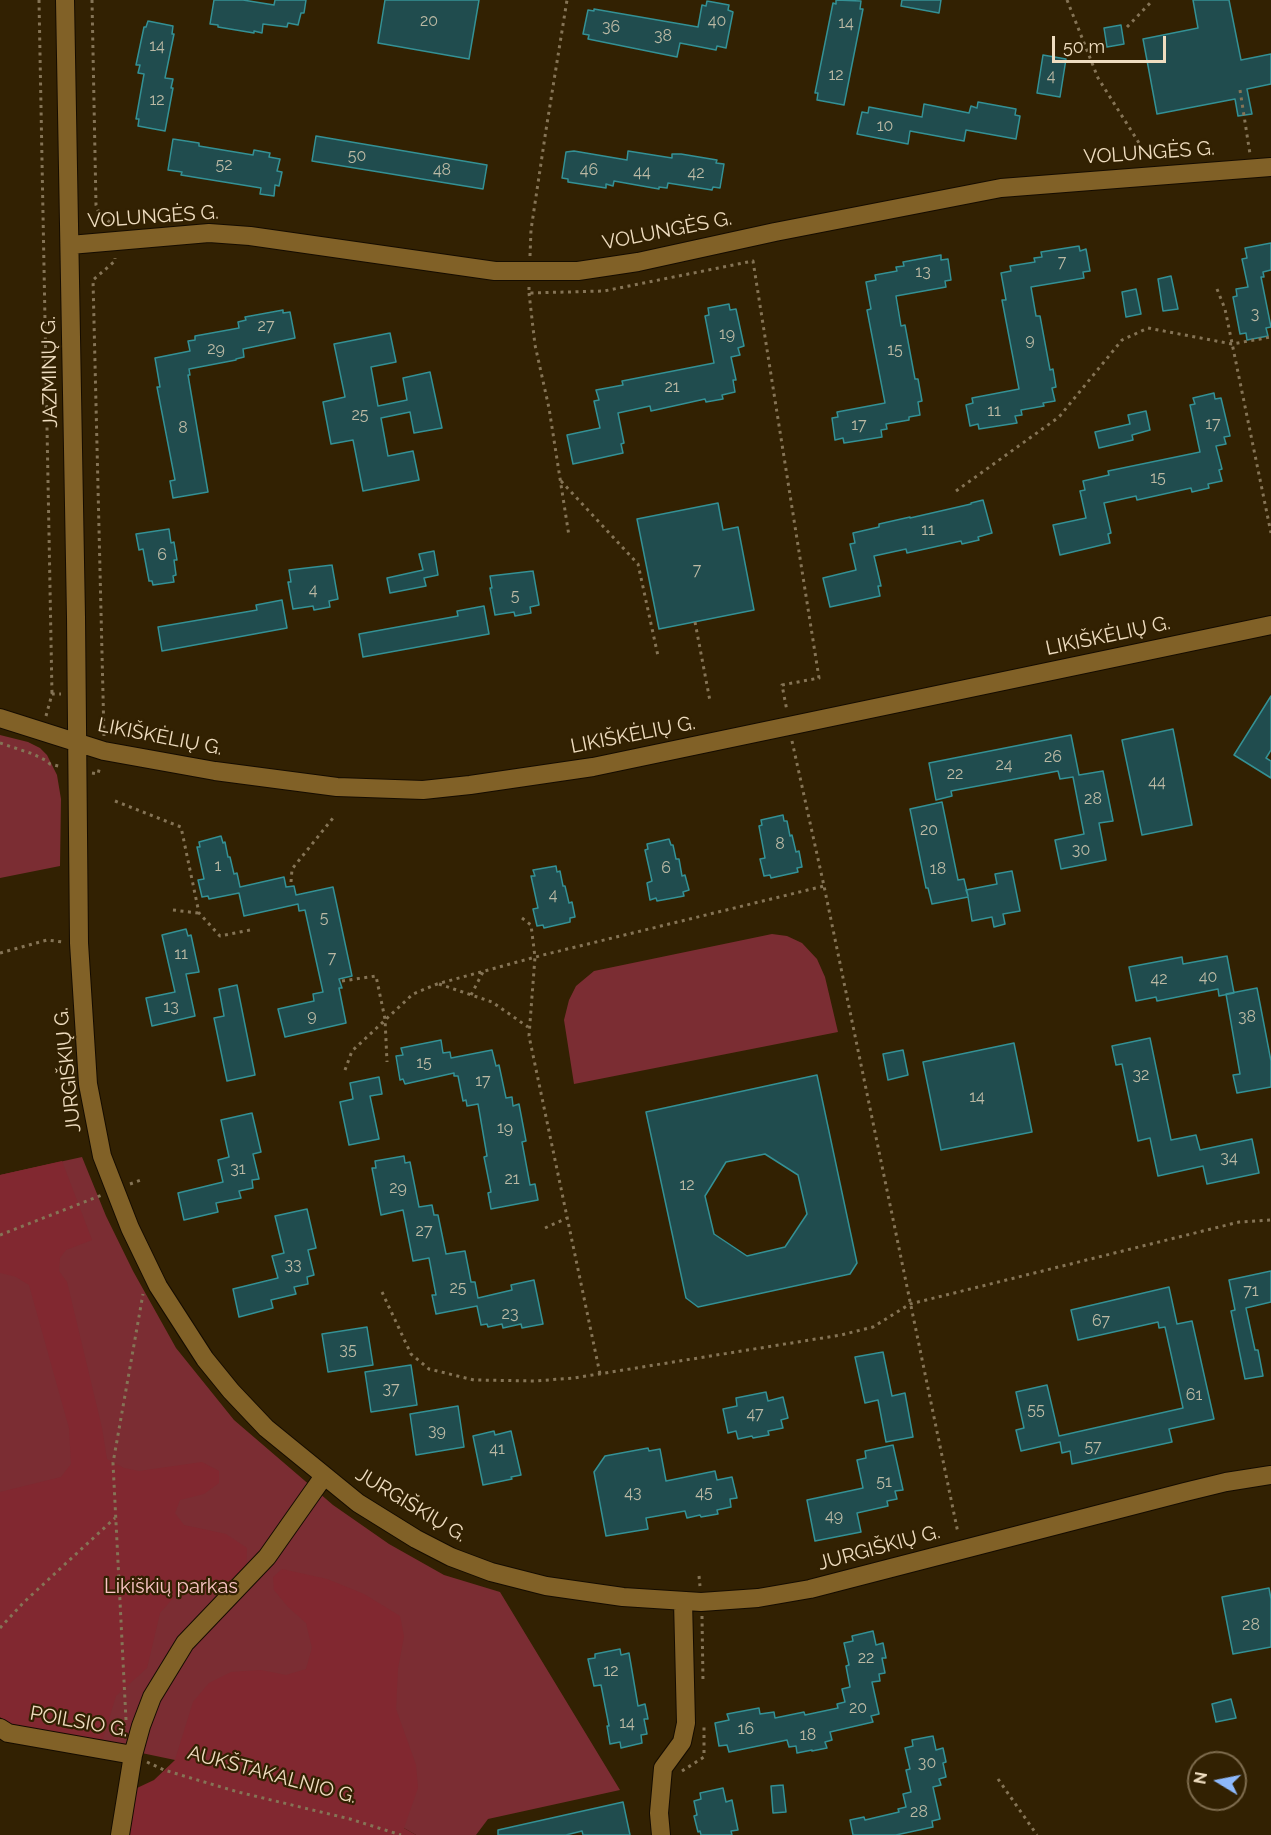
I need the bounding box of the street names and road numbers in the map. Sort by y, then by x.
street label: VOLUNGĖS G. [1083,136,1215,170]
street label: VOLUNGĖS G. [87,200,219,234]
street label: VOLUNGĖS G. [600,207,734,255]
street label: JAZMINŲ G. [37,316,63,428]
street label: LIKIŠKĖLIŲ G. [1044,611,1172,661]
street label: LIKIŠKĖLIŲ G. [569,711,697,759]
street label: LIKIŠKĖLIŲ G. [96,713,224,761]
street label: JURGIŠKIŲ G. [50,1006,86,1134]
street label: JURGIŠKIŲ G. [351,1462,471,1548]
street label: JURGIŠKIŲ G. [815,1520,943,1576]
street label: POILSIO G. [28,1702,130,1742]
street label: AUKŠTAKALNIO G. [185,1741,359,1809]

